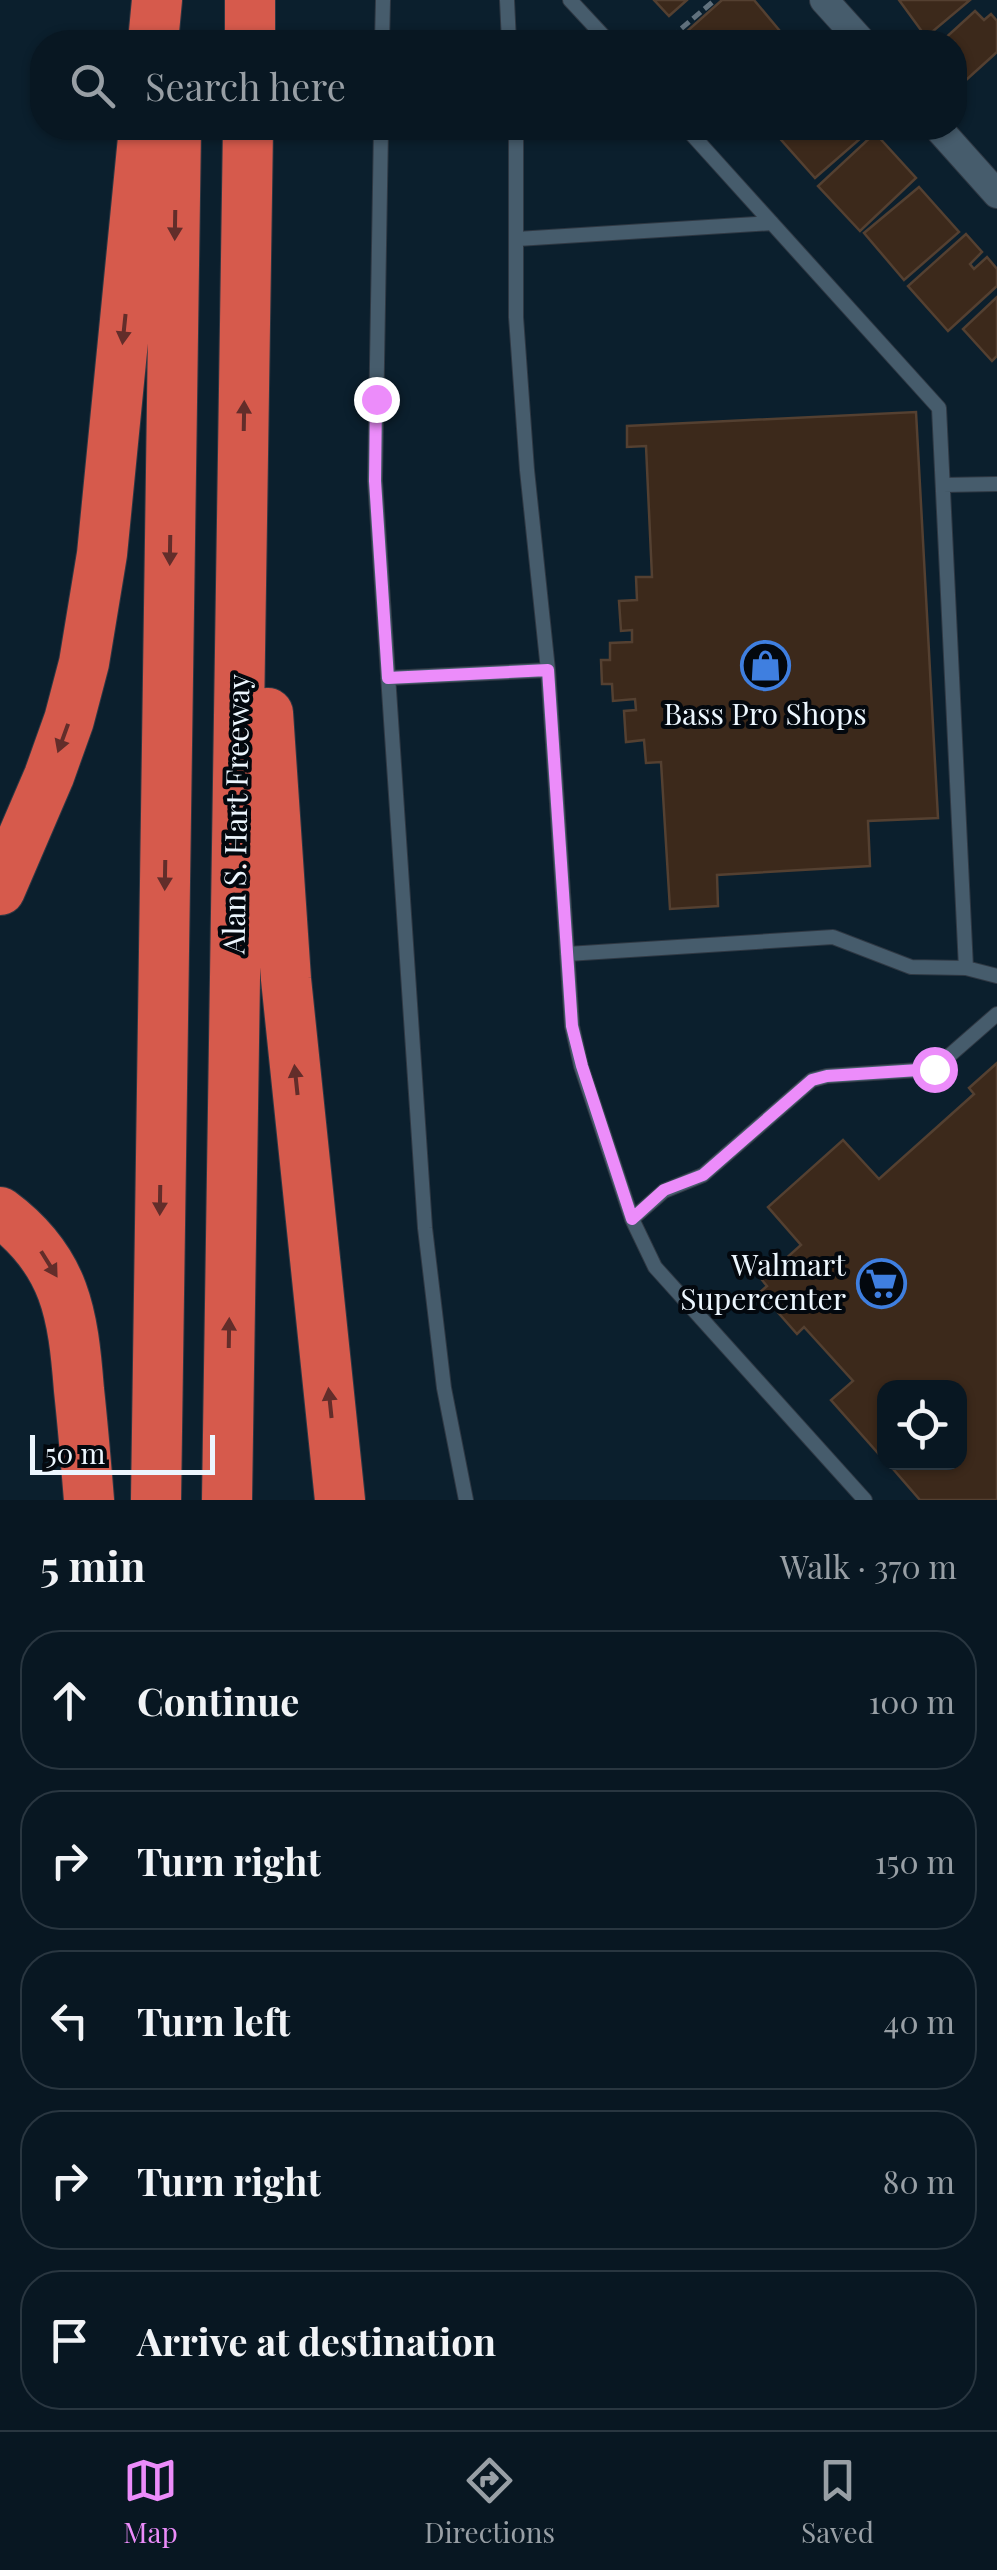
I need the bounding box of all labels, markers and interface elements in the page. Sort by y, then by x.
search box [30,30,967,140]
icon: search [65,58,120,113]
text: Search here [145,60,346,111]
one-way arrow [167,209,183,241]
one-way arrow [116,314,132,345]
route end [354,377,400,423]
one-way arrow [236,400,252,432]
one-way arrow [162,534,178,566]
shop icon: Bass Pro Shops [739,640,791,692]
street label: Alan S. Hart Freeway [213,673,257,955]
place label: Bass Pro Shops [663,693,867,733]
one-way arrow [55,723,70,753]
one-way arrow [157,859,173,891]
route start [912,1047,958,1093]
one-way arrow [288,1063,304,1095]
one-way arrow [152,1184,168,1216]
place label: Walmart Supercenter [680,1244,846,1318]
one-way arrow [40,1250,57,1278]
supermarket icon: Walmart Supercenter [855,1257,907,1309]
one-way arrow [222,1316,238,1348]
map controls [877,1380,967,1470]
button: locate [877,1380,967,1470]
one-way arrow [322,1387,338,1418]
scale bar [30,1430,215,1474]
text: 50 m [45,1434,105,1471]
text: 5 min [40,1537,145,1593]
text: Walk · 370 m [780,1544,957,1587]
icon: ahead [42,1673,97,1728]
text: Continue [137,1675,299,1726]
text: 100 m [868,1679,955,1722]
icon: right [42,1833,97,1888]
text: Turn right [137,1835,321,1886]
text: 150 m [875,1839,955,1882]
icon: left [42,1993,97,2048]
text: Turn left [137,1995,290,2046]
text: 40 m [884,1999,955,2042]
icon: right [42,2153,97,2208]
text: Turn right [137,2155,321,2206]
text: 80 m [883,2159,955,2202]
icon: arrive [42,2313,97,2368]
text: Arrive at destination [137,2315,496,2366]
tab: Map [123,2453,178,2550]
tab: Directions [424,2453,555,2550]
tab: Saved [801,2453,874,2550]

